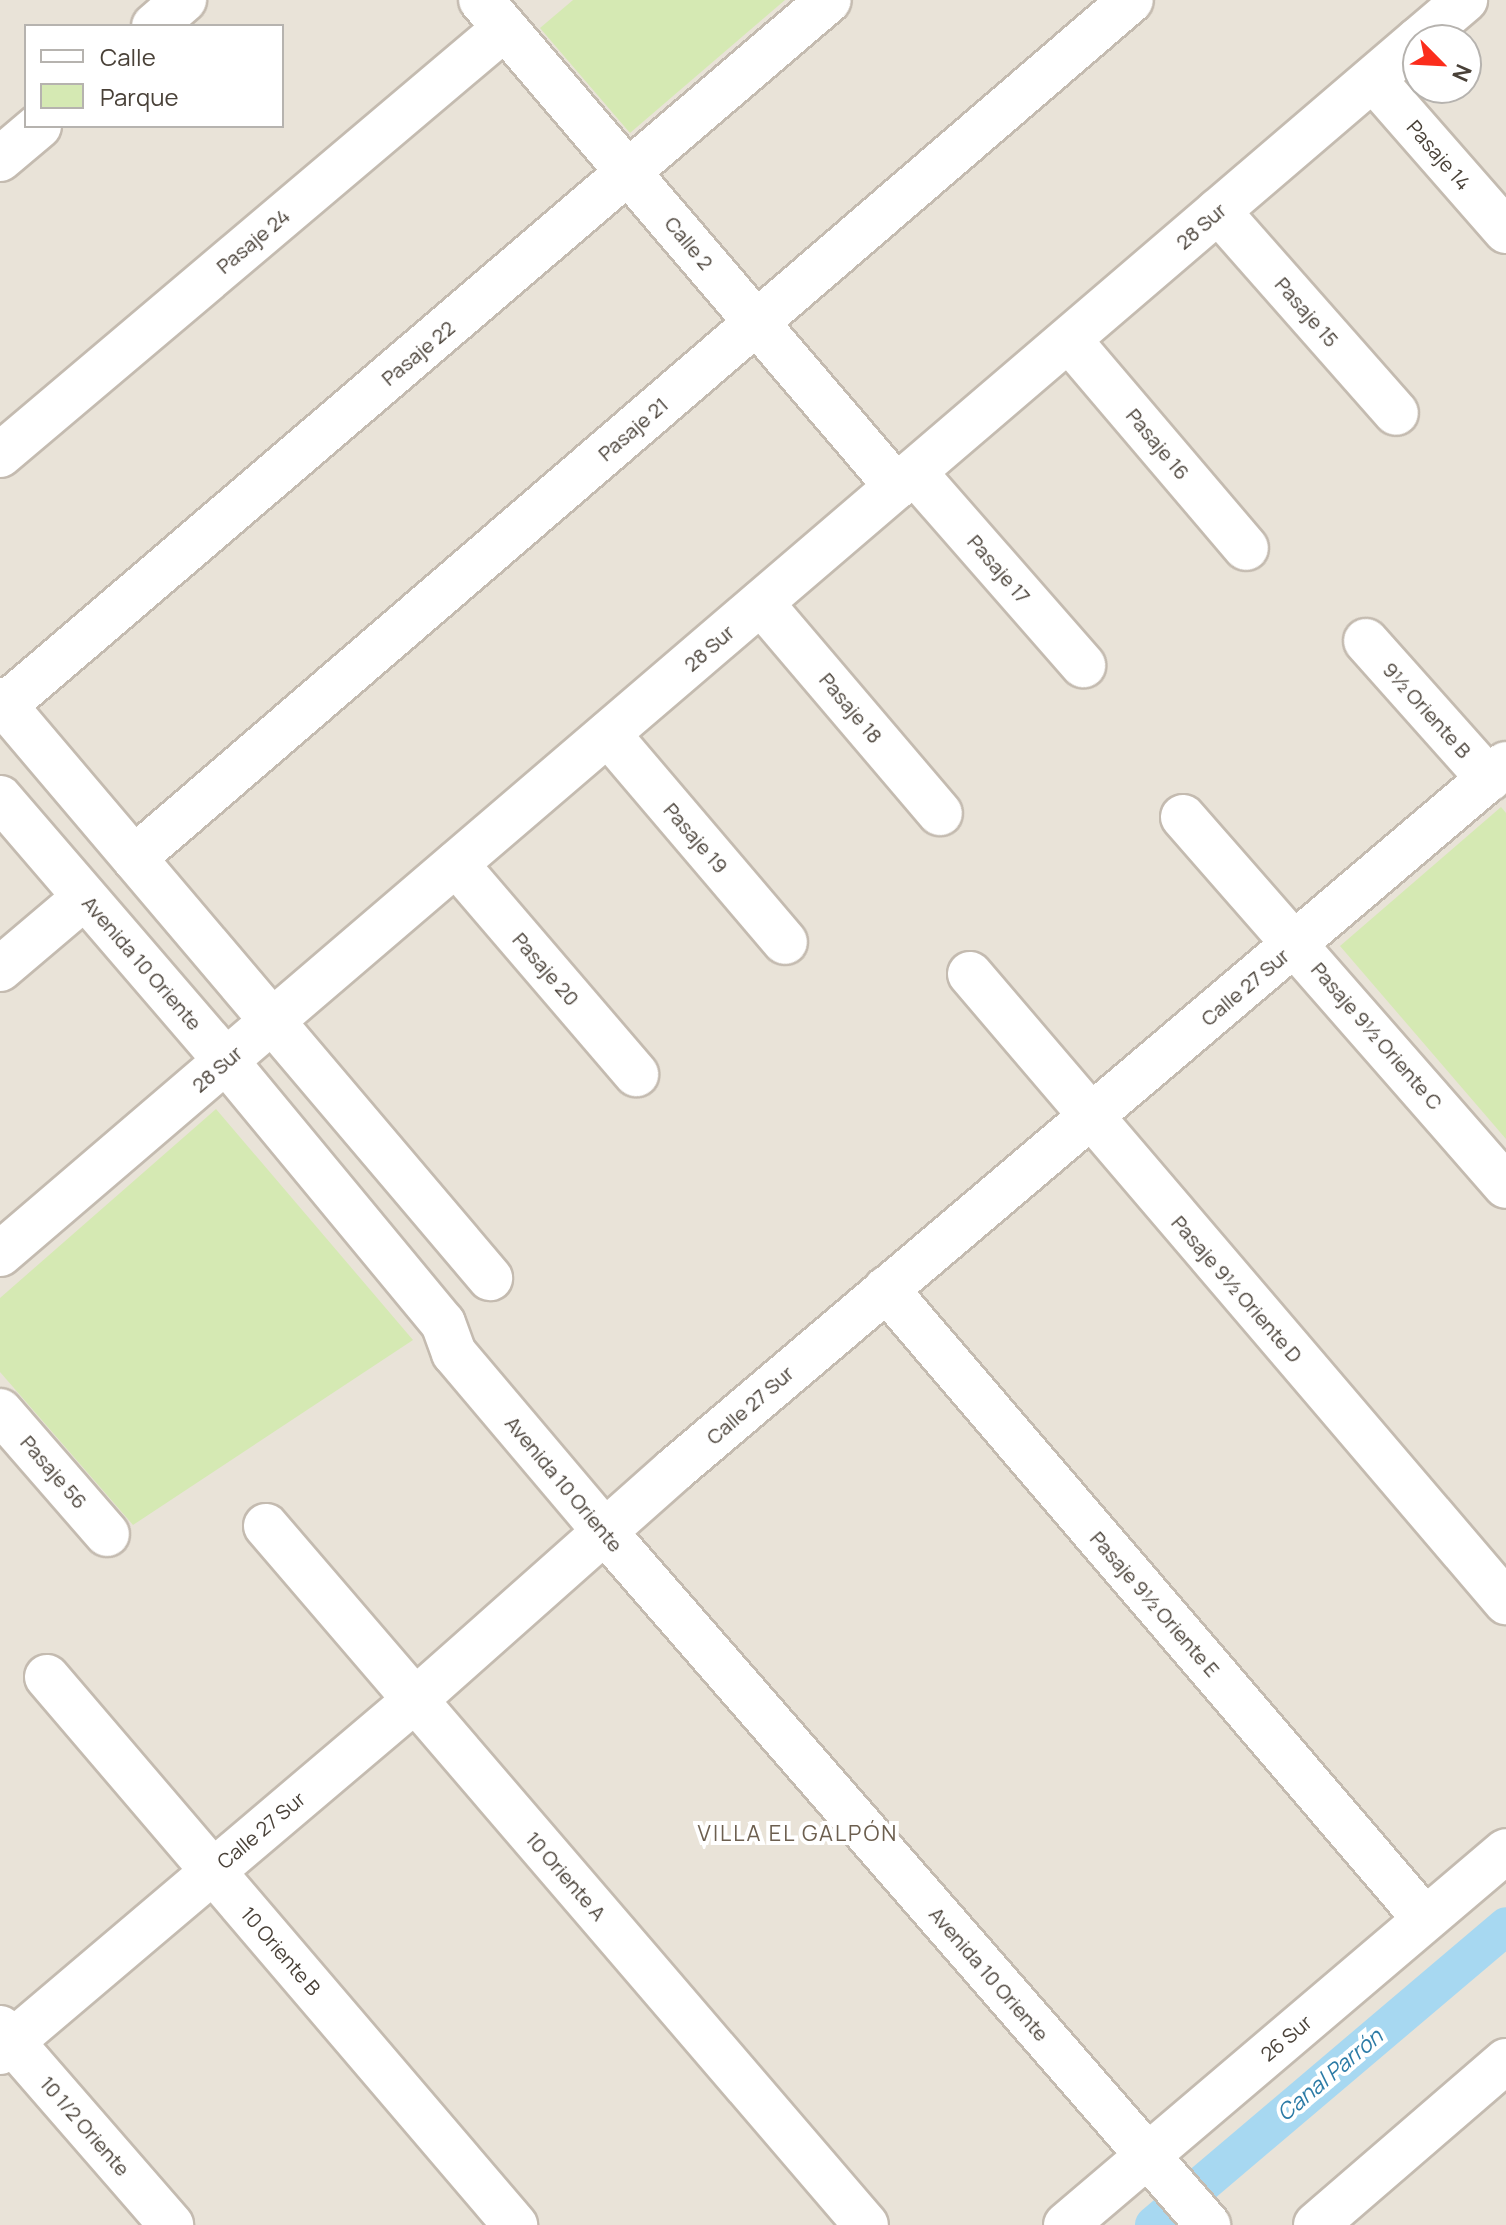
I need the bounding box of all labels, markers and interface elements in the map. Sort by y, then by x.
legend [24,24,284,128]
north arrow [1402,24,1482,104]
text: Calle [100,40,156,73]
text: N [1445,60,1479,86]
text: Parque [100,80,178,113]
street label: Pasaje 14 [1402,115,1476,195]
street label: 28 Sur [1171,198,1231,254]
street label: Pasaje 24 [212,204,294,278]
street label: Calle 2 [660,212,718,274]
street label: Pasaje 15 [1270,272,1344,352]
street label: Pasaje 22 [377,316,459,390]
street label: Pasaje 21 [593,392,673,466]
street label: Pasaje 16 [1121,404,1195,484]
street label: Pasaje 17 [963,530,1035,608]
street label: 28 Sur [679,620,739,676]
street label: 9½ Oriente B [1378,657,1476,763]
street label: Pasaje 18 [815,668,887,748]
street label: Pasaje 19 [659,798,733,878]
street label: Avenida 10 Oriente [77,891,207,1035]
street label: Pasaje 20 [508,928,584,1010]
street label: Calle 27 Sur [1196,943,1294,1031]
street label: Pasaje 9½ Oriente C [1306,957,1448,1115]
street label: 28 Sur [187,1041,247,1097]
street label: Pasaje 9½ Oriente D [1167,1211,1307,1367]
street label: Calle 27 Sur [702,1361,798,1449]
street label: Avenida 10 Oriente [500,1411,628,1557]
street label: Pasaje 56 [16,1431,92,1513]
street label: Pasaje 9½ Oriente E [1085,1527,1225,1681]
street label: Calle 27 Sur [212,1786,310,1874]
district label: VILLA EL GALPÓN [697,1821,899,1847]
street label: 10 Oriente A [521,1827,611,1925]
street label: 10 Oriente B [236,1902,326,2000]
street label: Avenida 10 Oriente [924,1902,1054,2046]
street label: 26 Sur [1256,2010,1316,2066]
water label: Canal Parrón [1272,2023,1388,2127]
street label: 10 1/2 Oriente [35,2071,135,2181]

